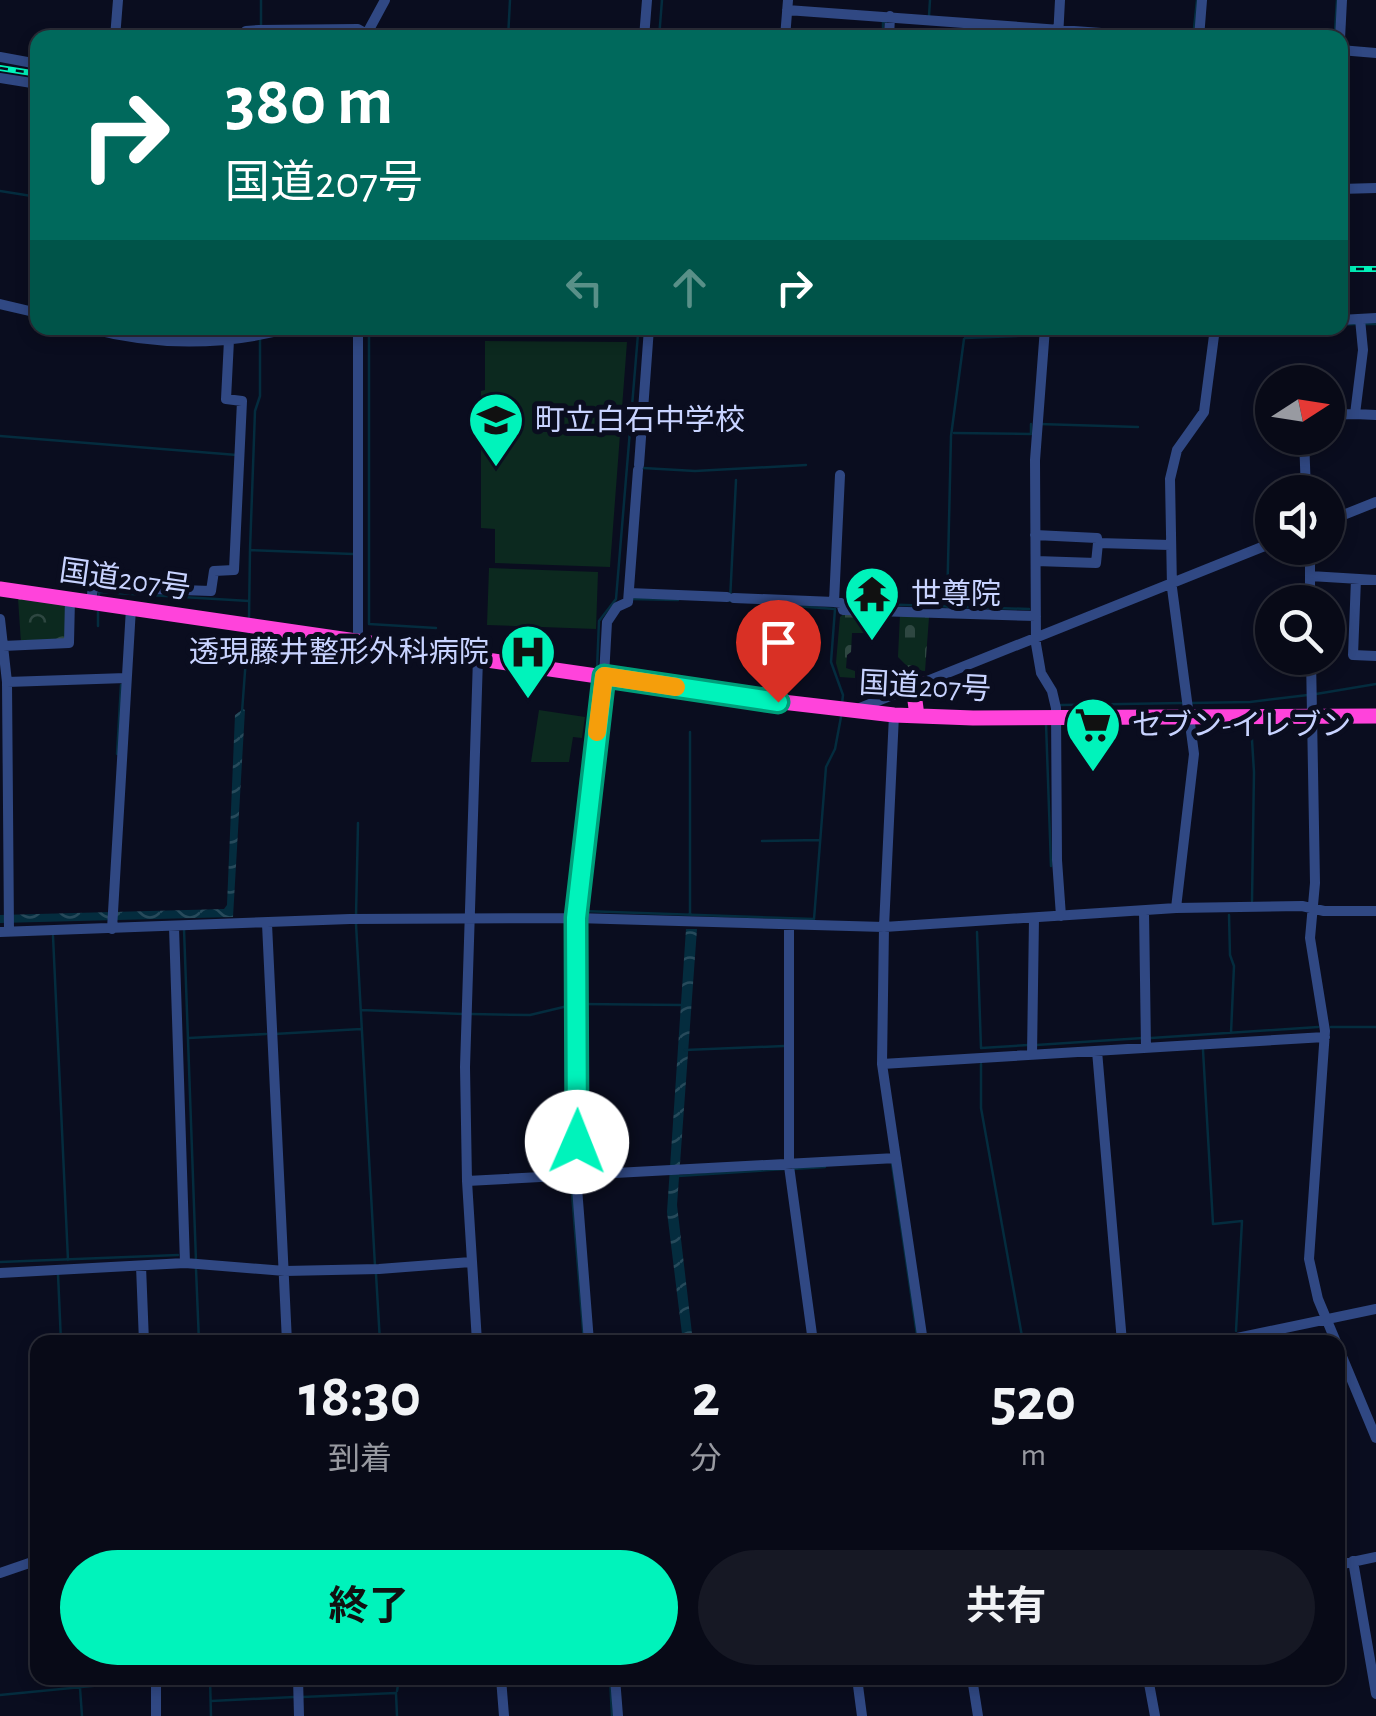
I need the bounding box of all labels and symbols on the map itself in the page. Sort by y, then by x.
north arrow [1255,365,1345,455]
school or university icon: 町立白石中学校 [466,390,526,469]
place label: 町立白石中学校 [535,404,745,436]
street label: 国道207号 [57,555,192,604]
temple icon: 世尊院 [842,564,902,643]
place label: 世尊院 [911,578,1001,610]
pin [736,600,821,703]
hospital icon: 透現藤井整形外科病院 [498,622,558,701]
place label: 透現藤井整形外科病院 [189,636,489,668]
street label: 国道207号 [858,668,992,705]
supermarket icon: セブン-イレブン [1063,695,1123,774]
place label: セブン-イレブン [1132,709,1351,741]
position arrow [525,1090,629,1194]

